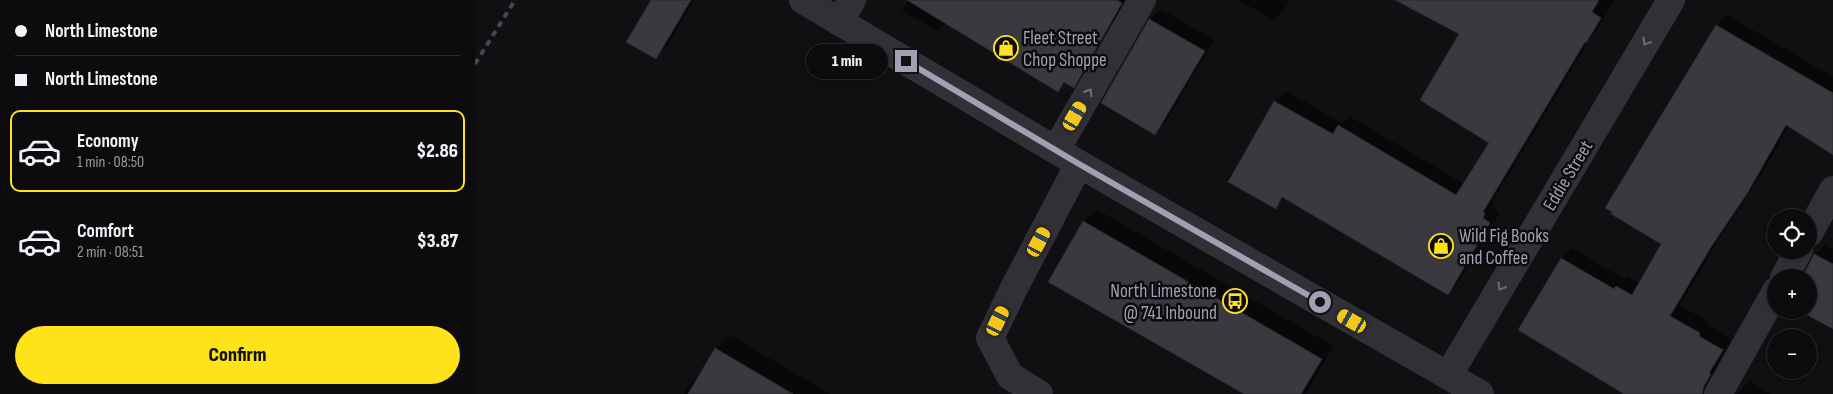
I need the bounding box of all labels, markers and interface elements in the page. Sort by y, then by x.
text: North Limestone [45,20,158,43]
place label: Fleet Street Chop Shoppe [1023,27,1107,72]
shop icon: Fleet Street Chop Shoppe [993,35,1019,61]
one-way arrow [1643,36,1653,45]
callout: 1 min [806,44,889,78]
route end [895,50,917,72]
text: 1 min [832,52,862,71]
text: North Limestone [45,68,158,91]
one-way arrow [1082,89,1092,98]
car [1061,99,1088,133]
icon: car [17,129,62,174]
text: Economy [77,130,139,153]
street label: Eddie Street [1538,136,1598,215]
text: $2.86 [417,140,458,163]
text: 1 min · 08:50 [77,153,144,172]
map controls [1767,209,1817,379]
button: locate [1767,209,1817,259]
icon: car [17,219,62,264]
text: Comfort [77,220,134,243]
car [1025,225,1052,259]
place label: Wild Fig Books and Coffee [1459,225,1549,270]
text: $3.87 [417,230,458,253]
shop icon: Wild Fig Books and Coffee [1428,233,1454,259]
text: 2 min · 08:51 [77,243,144,262]
button: + [1767,269,1817,319]
place label: North Limestone @ 741 Inbound [1110,280,1217,325]
one-way arrow [1498,282,1508,291]
bus stop icon: North Limestone @ 741 Inbound [1222,288,1248,314]
route start [1309,291,1331,313]
car [984,304,1011,338]
car [1335,307,1368,335]
button: Confirm [15,326,460,384]
button: − [1767,329,1817,379]

